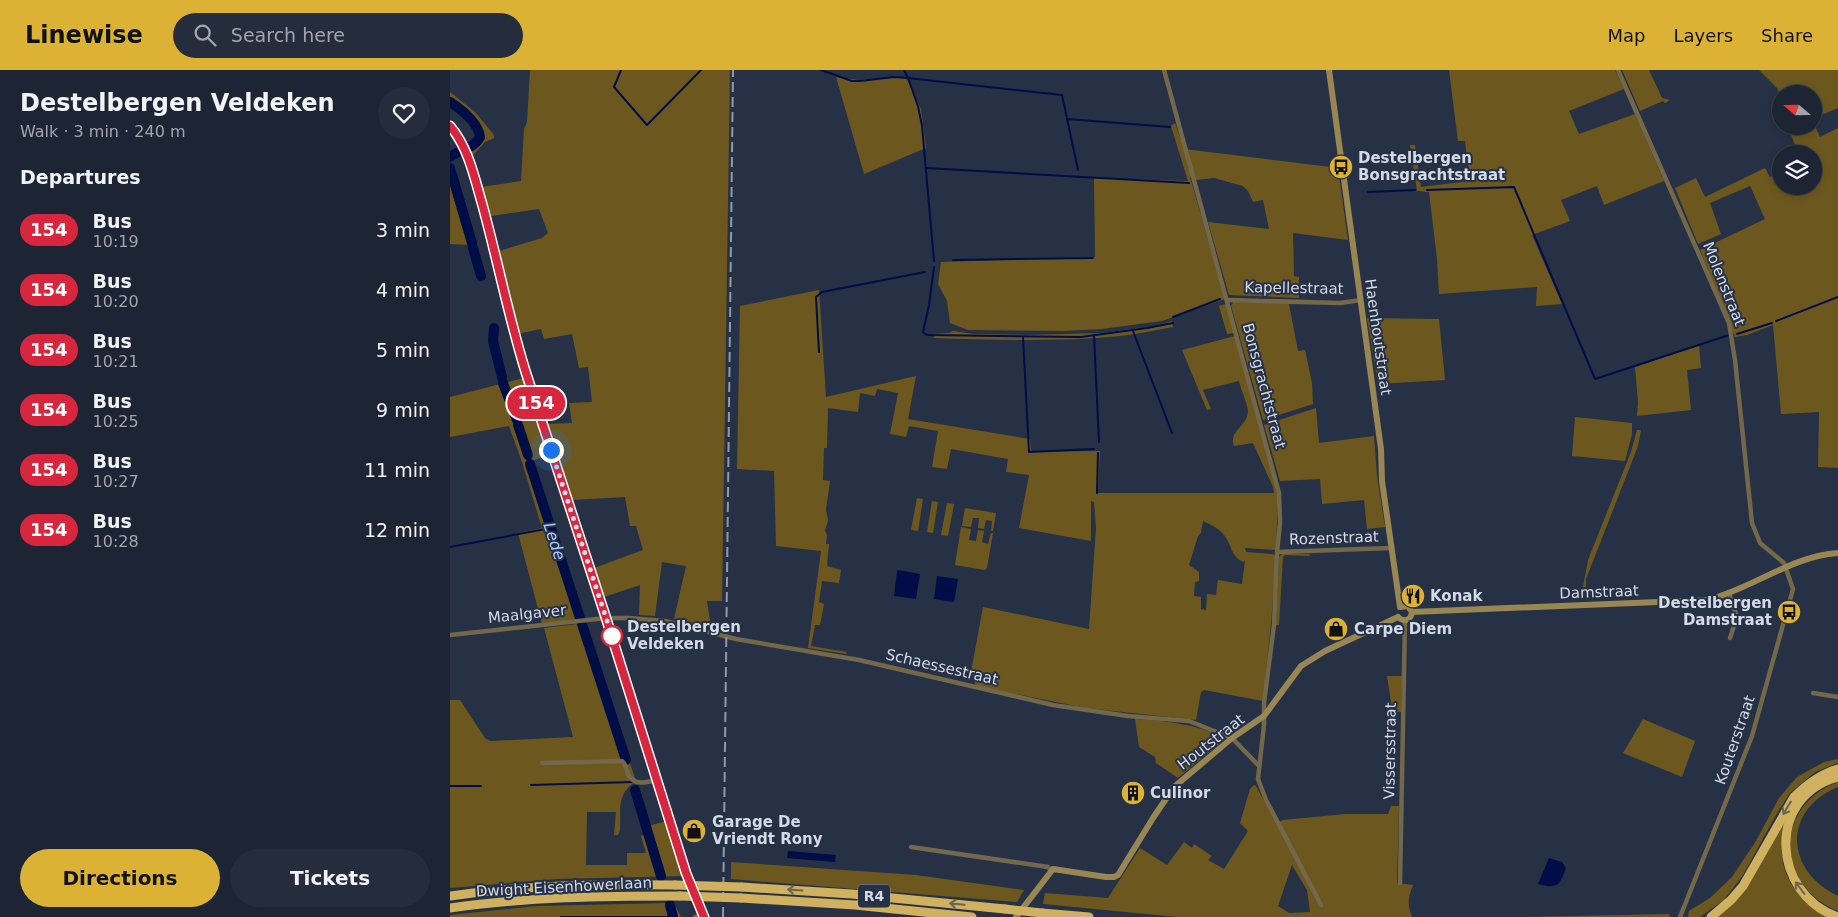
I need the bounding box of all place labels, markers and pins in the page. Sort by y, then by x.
place label: Destelbergen Bonsgrachtstraat [1358,149,1505,184]
bus stop icon: Destelbergen Bonsgrachtstraat [1328,154,1354,180]
restaurant icon: Konak [1400,583,1426,609]
place label: Konak [1430,587,1483,605]
place label: Destelbergen Damstraat [1658,594,1772,629]
bus stop icon: Destelbergen Damstraat [1776,599,1802,625]
shop icon: Carpe Diem [1323,616,1349,642]
place label: Destelbergen Veldeken [627,618,741,653]
place label: Carpe Diem [1354,620,1452,638]
marker: Destelbergen Veldeken [601,625,623,647]
building icon: Culinor [1120,780,1146,806]
place label: Culinor [1150,784,1211,802]
place label: Garage De Vriendt Rony [712,813,823,848]
shop icon: Garage De Vriendt Rony [681,818,707,844]

